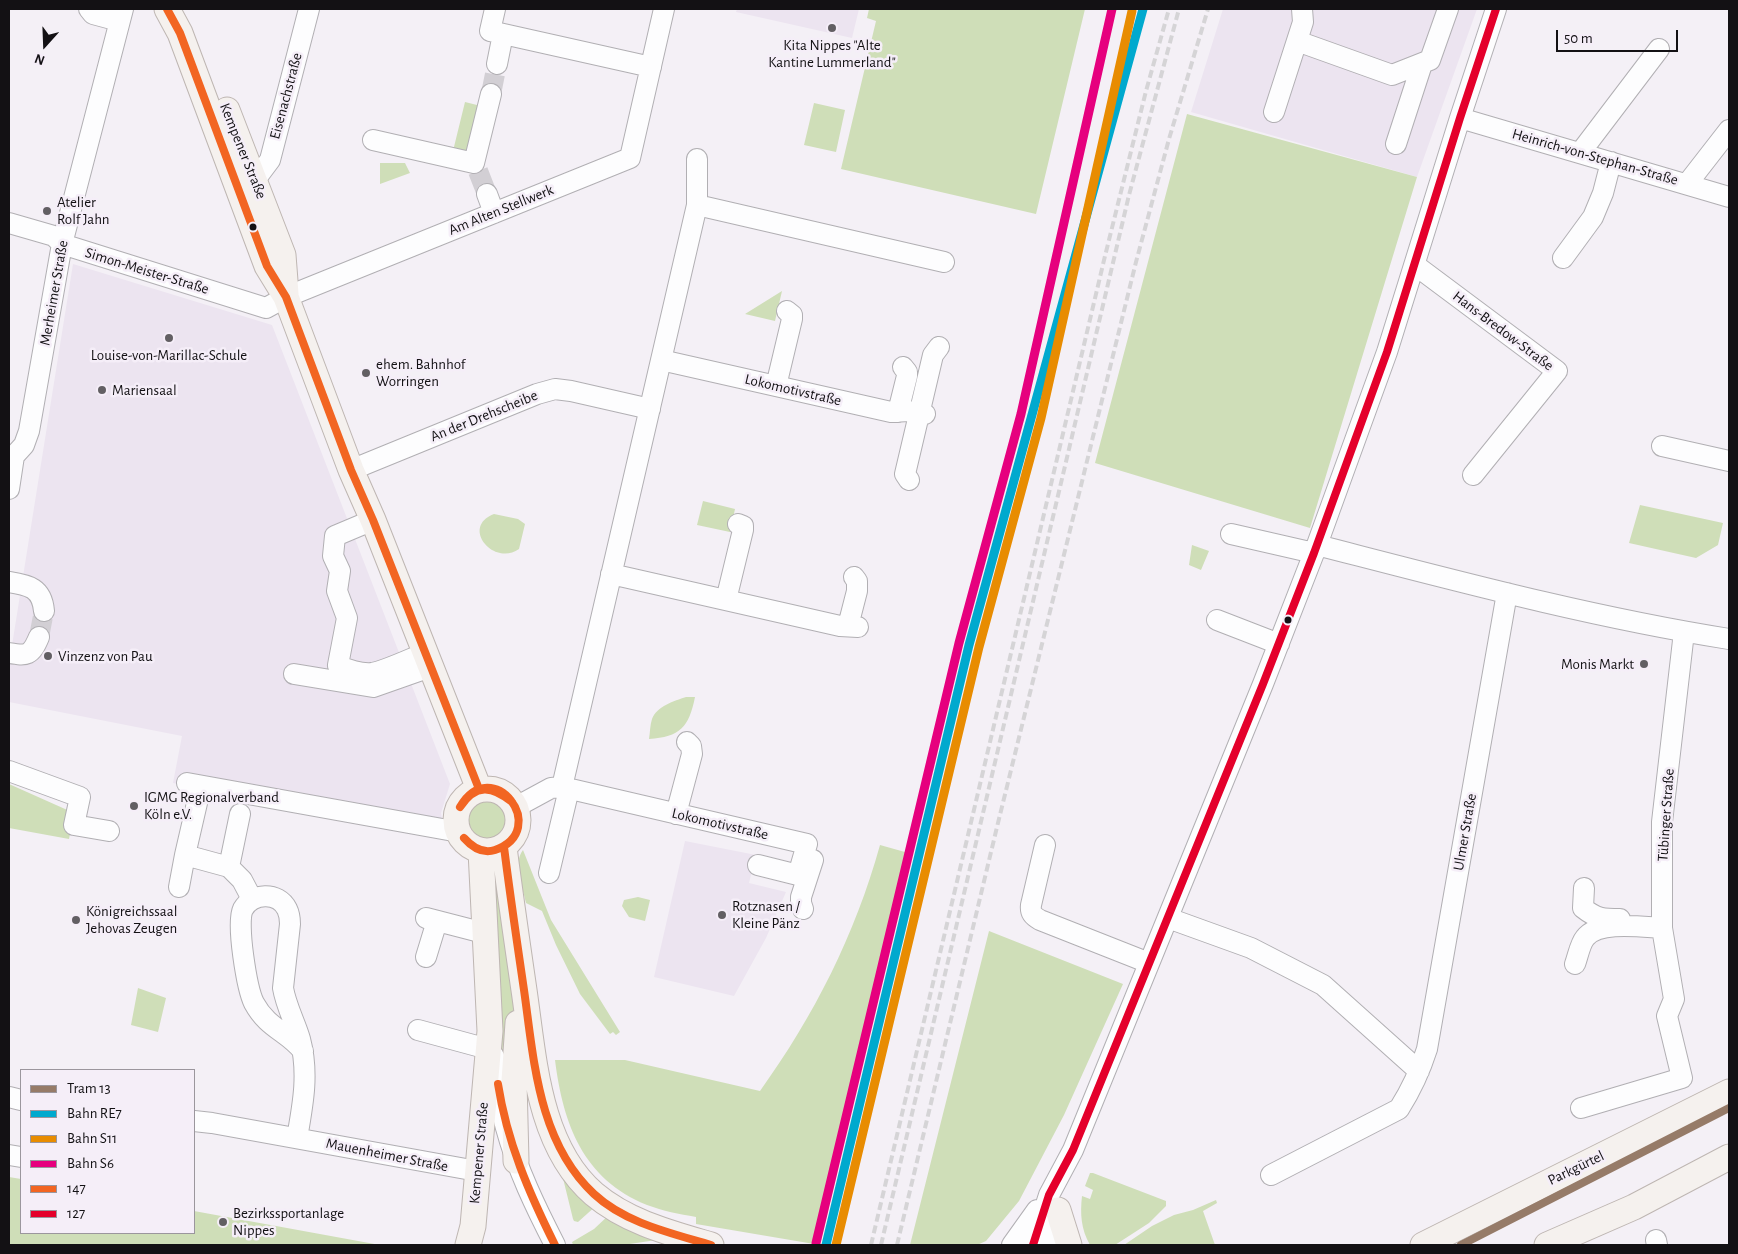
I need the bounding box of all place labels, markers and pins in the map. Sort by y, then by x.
marker: Kita Nippes "Alte Kantine Lummerland" [826,22,838,34]
place label: Kita Nippes "Alte Kantine Lummerland" [768,36,896,71]
place label: Atelier Rolf Jahn [57,193,110,228]
marker: Atelier Rolf Jahn [41,205,53,217]
unlabelled marker [248,222,258,232]
marker: Louise-von-Marillac-Schule [163,332,175,344]
place label: Louise-von-Marillac-Schule [91,346,247,364]
place label: ehem. Bahnhof Worringen [376,355,465,390]
marker: ehem. Bahnhof Worringen [360,367,372,379]
place label: Mariensaal [112,381,177,399]
marker: Mariensaal [96,384,108,396]
unlabelled marker [1283,615,1293,625]
place label: Vinzenz von Pau [58,647,153,665]
marker: Vinzenz von Pau [42,650,54,662]
place label: Monis Markt [1561,655,1634,673]
marker: Monis Markt [1638,658,1650,670]
place label: IGMG Regionalverband Köln e.V. [144,788,279,823]
marker: IGMG Regionalverband Köln e.V. [128,800,140,812]
place label: Rotznasen / Kleine Pänz [732,897,800,932]
place label: Königreichssaal Jehovas Zeugen [86,902,177,937]
marker: Rotznasen / Kleine Pänz [716,909,728,921]
marker: Königreichssaal Jehovas Zeugen [70,914,82,926]
place label: Bezirkssportanlage Nippes [233,1204,344,1239]
marker: Bezirkssportanlage Nippes [217,1216,229,1228]

